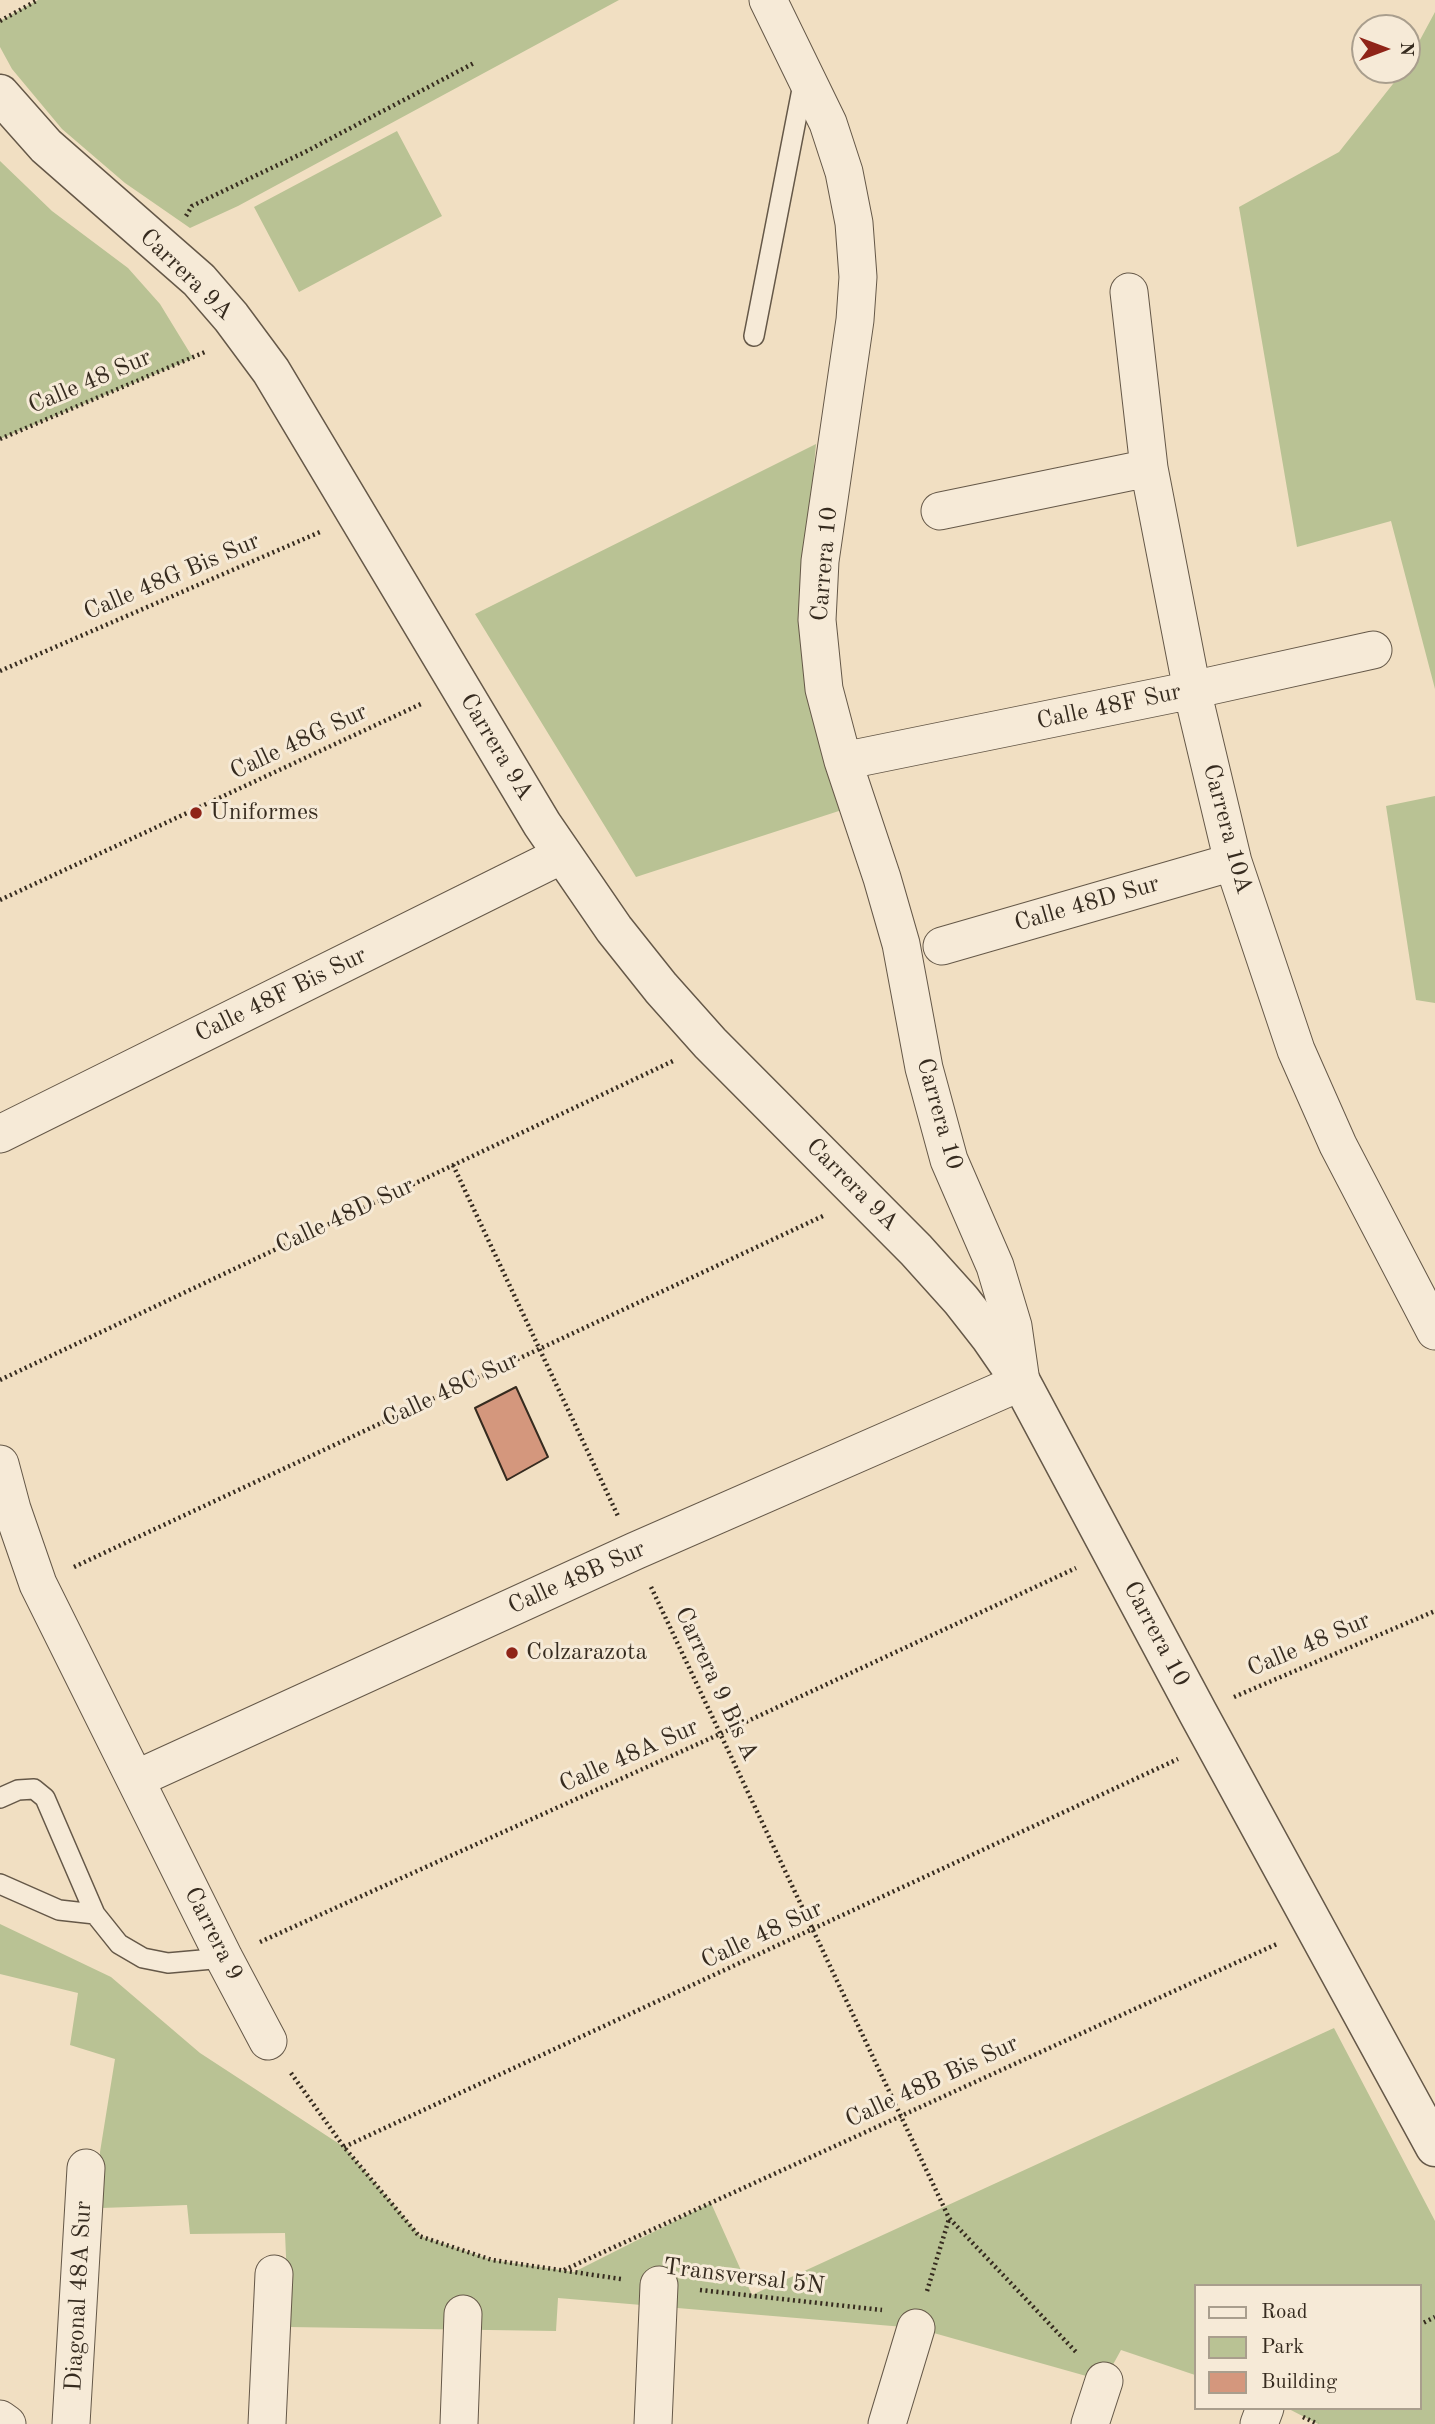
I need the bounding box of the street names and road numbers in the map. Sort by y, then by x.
street label: Carrera 9A [133,223,239,327]
street label: Calle 48 Sur [24,343,156,421]
street label: Carrera 10 [806,506,844,622]
street label: Calle 48G Bis Sur [80,527,264,627]
street label: Calle 48F Sur [1034,678,1184,736]
street label: Carrera 9A [453,688,539,806]
street label: Calle 48G Sur [226,698,372,786]
street label: Carrera 10A [1196,761,1258,897]
street label: Calle 48D Sur [1011,870,1163,938]
street label: Calle 48F Bis Sur [191,941,371,1049]
street label: Carrera 10 [909,1055,969,1173]
street label: Carrera 9A [800,1133,904,1237]
street label: Calle 48D Sur [271,1171,419,1261]
street label: Calle 48C Sur [378,1346,524,1434]
street label: Calle 48B Sur [504,1535,650,1621]
street label: Carrera 10 [1116,1577,1196,1691]
street label: Carrera 9 Bis A [668,1603,764,1765]
street label: Calle 48 Sur [1243,1606,1375,1684]
street label: Calle 48A Sur [555,1713,703,1799]
street label: Carrera 9 [177,1882,249,1986]
street label: Calle 48 Sur [697,1894,827,1976]
street label: Calle 48B Bis Sur [841,2029,1023,2135]
street label: Diagonal 48A Sur [60,2200,98,2392]
street label: Transversal 5N [662,2253,826,2301]

